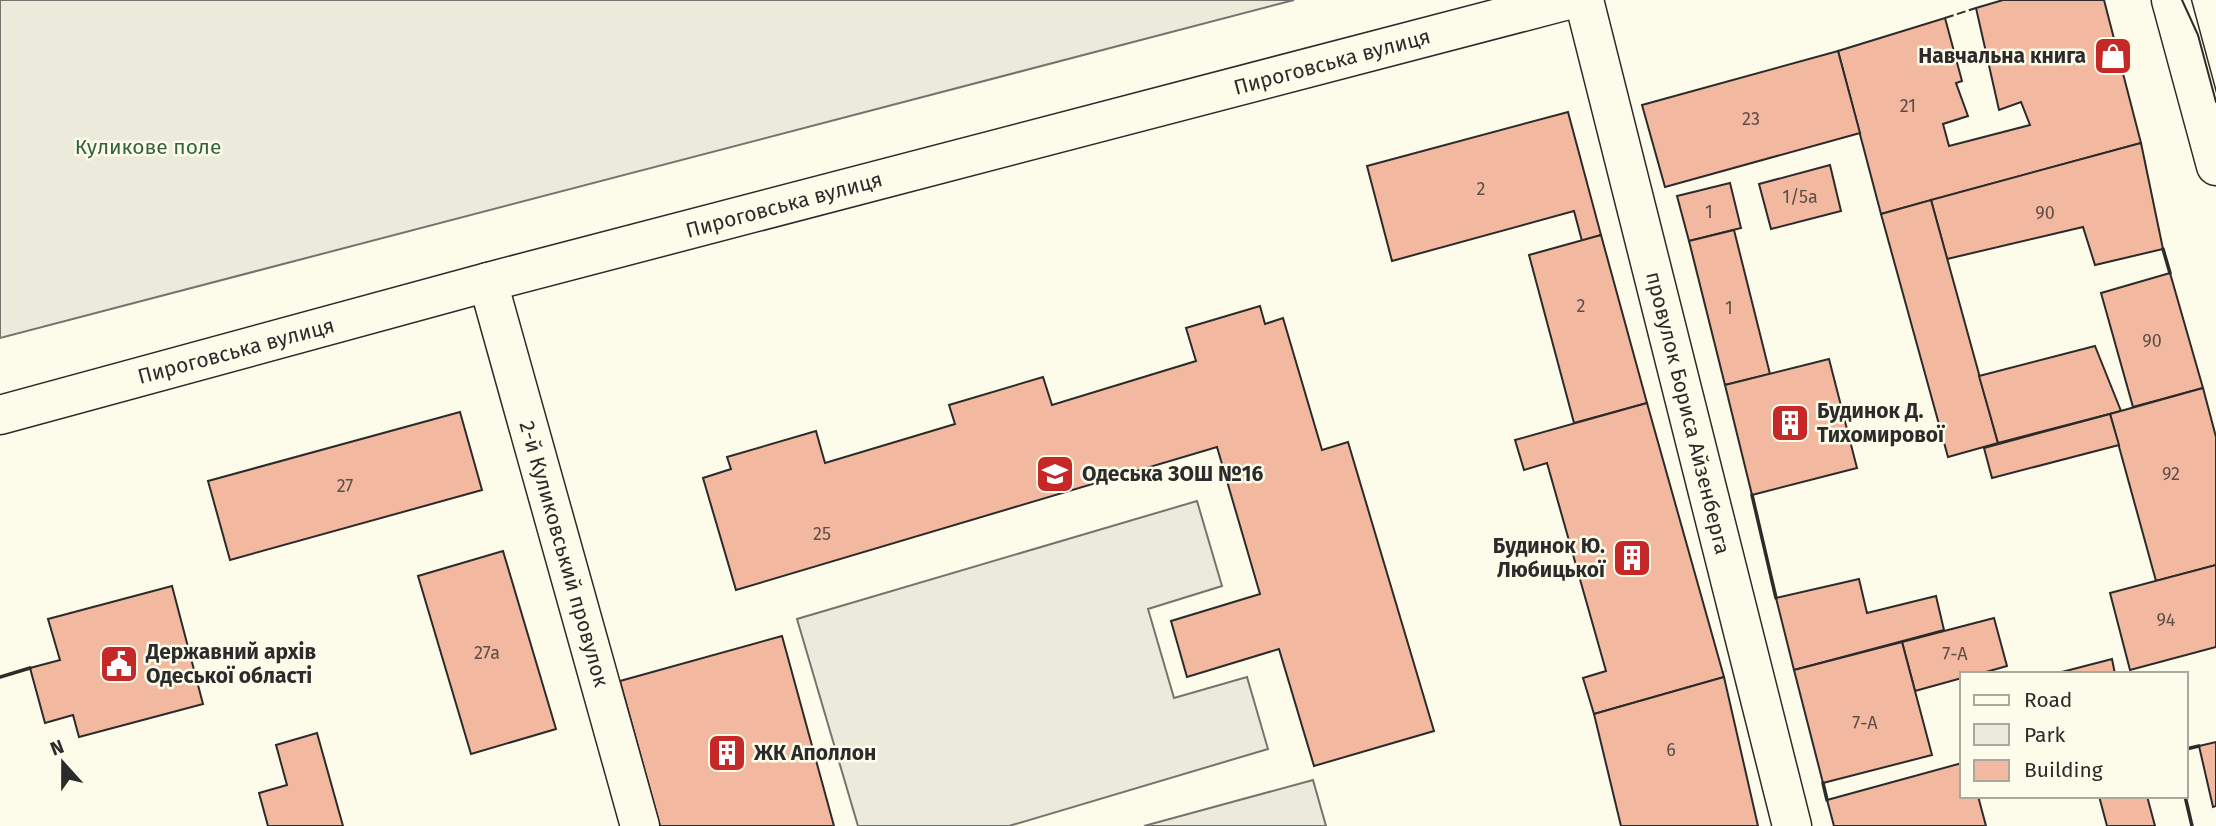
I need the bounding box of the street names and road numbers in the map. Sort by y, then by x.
street label: Пироговська вулиця [1231,23,1433,101]
street label: Пироговська вулиця [683,166,885,244]
street label: провулок Бориса Айзенберга [1640,269,1736,557]
street label: Пироговська вулиця [135,312,337,390]
street label: 2-й Куликовський провулок [514,418,614,690]

